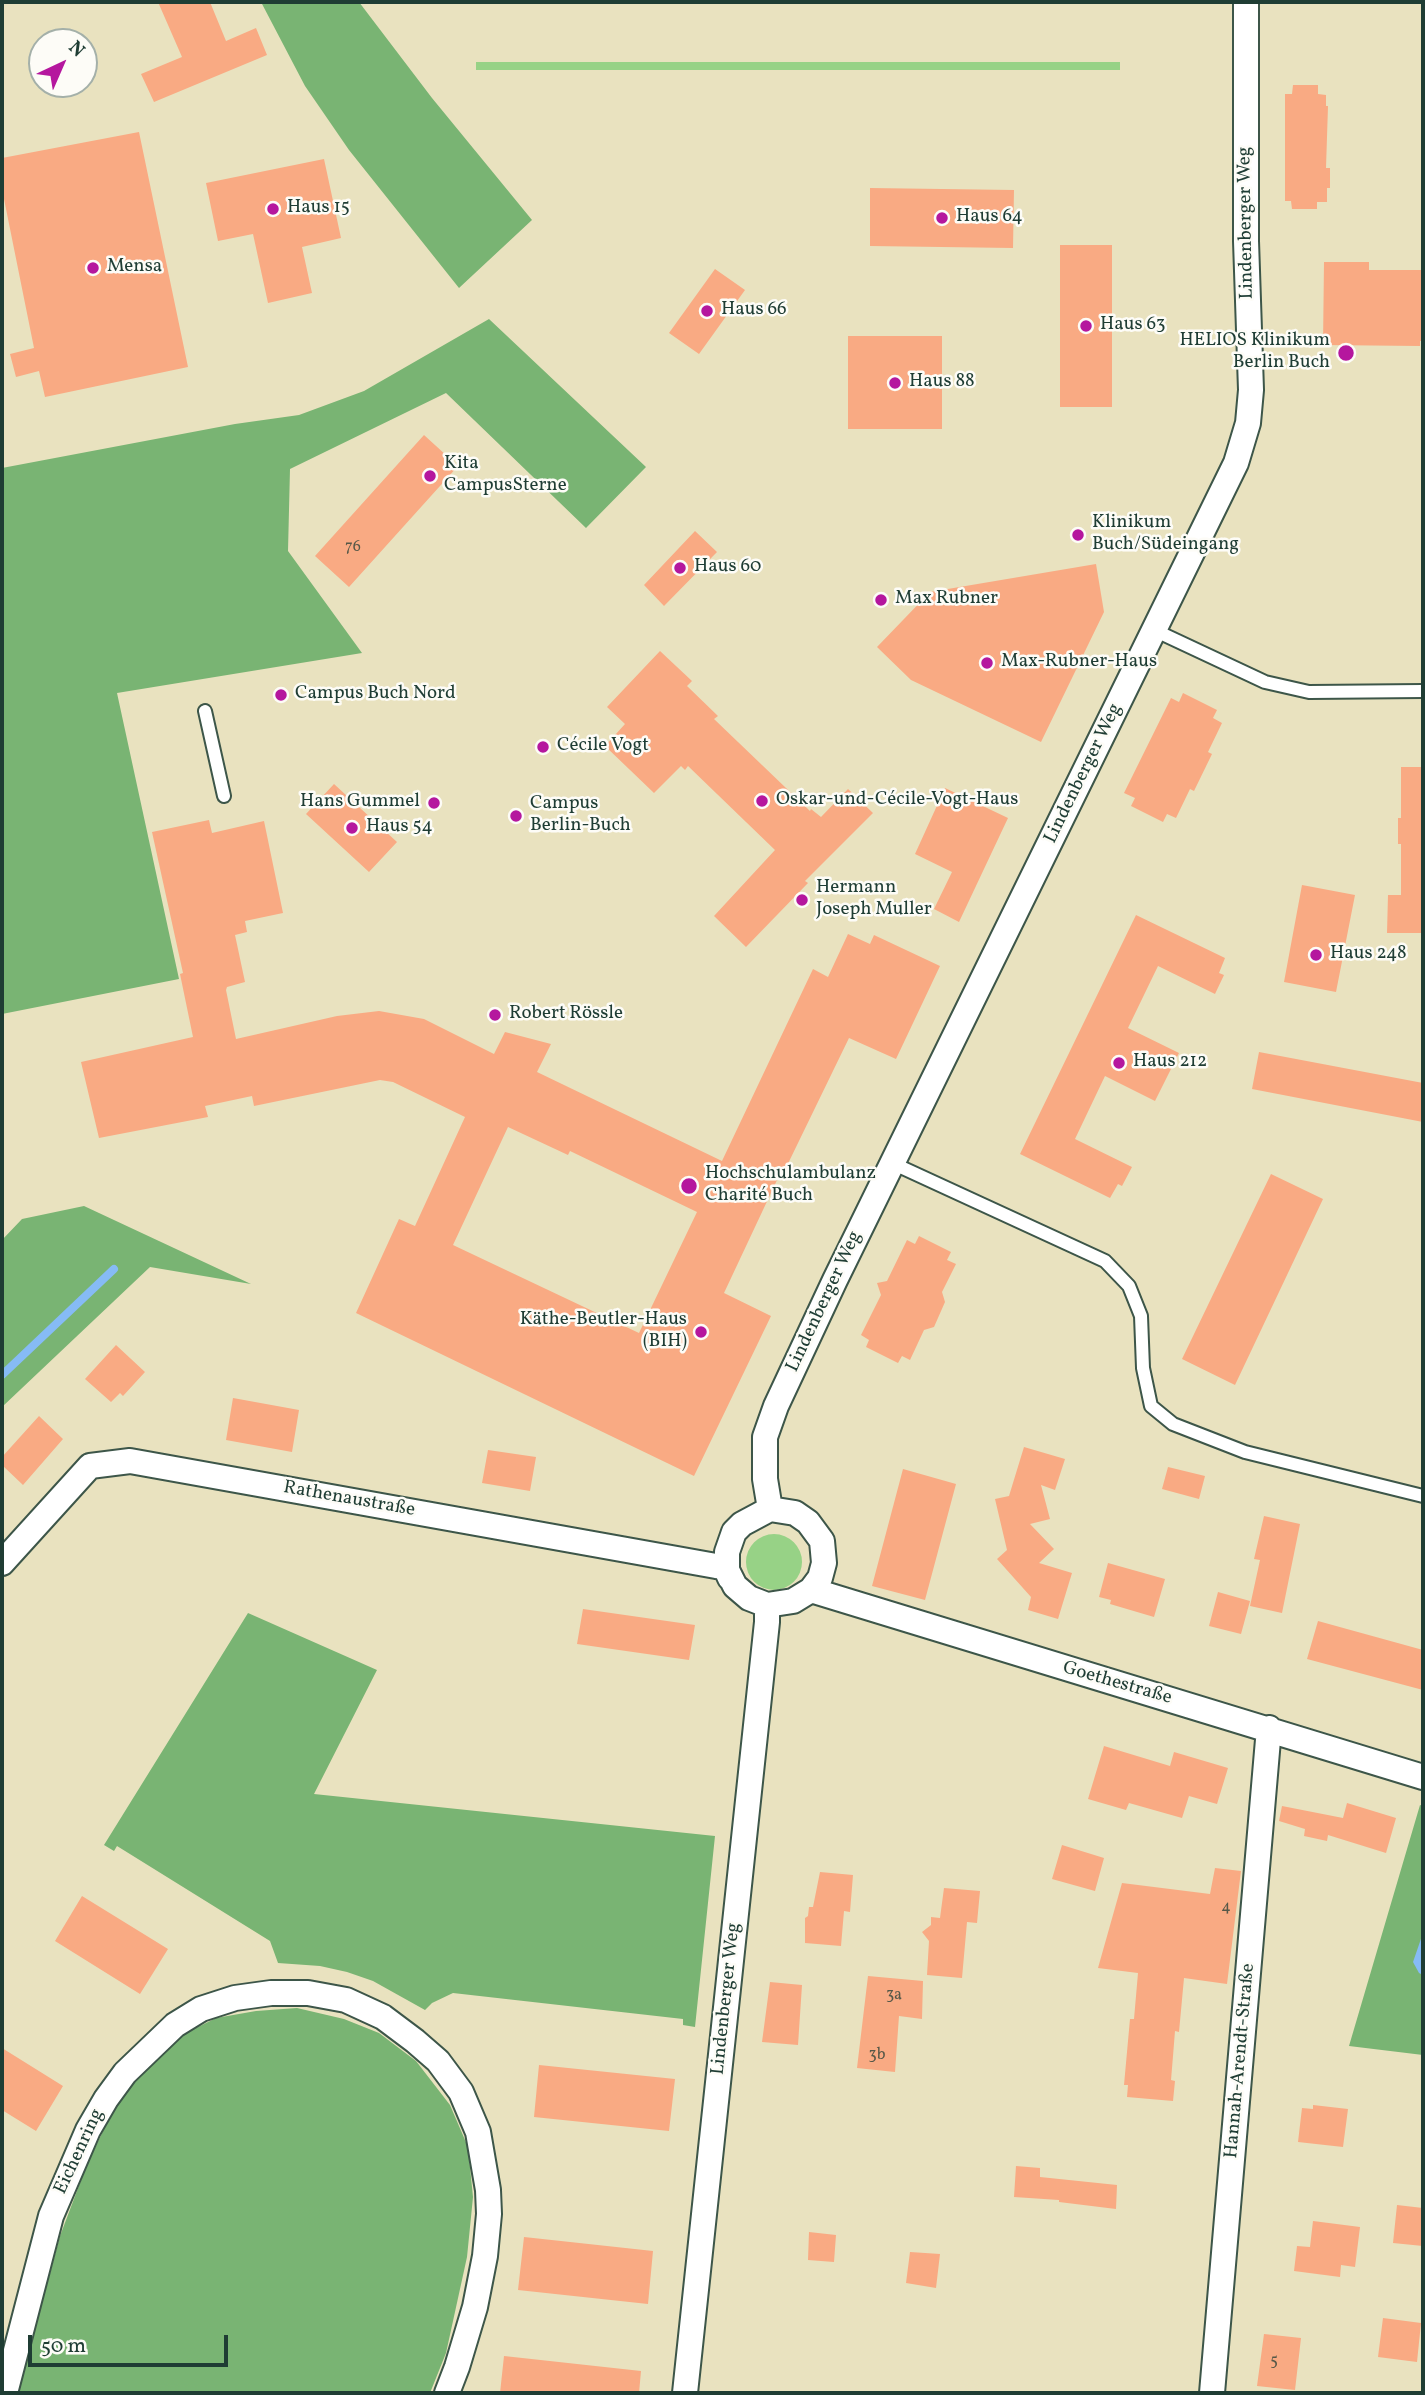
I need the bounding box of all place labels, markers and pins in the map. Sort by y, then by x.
place label: Haus 15 [287,198,350,220]
marker: Haus 15 [265,201,281,217]
place label: Haus 64 [956,207,1023,229]
marker: Haus 64 [934,210,950,226]
place label: Mensa [107,257,162,279]
marker: Mensa [85,260,101,276]
place label: Haus 66 [721,300,787,322]
marker: Haus 66 [699,303,715,319]
place label: Haus 63 [1100,315,1166,337]
marker: Haus 63 [1078,318,1094,334]
place label: HELIOS Klinikum Berlin Buch [1180,331,1330,375]
marker: HELIOS Klinikum Berlin Buch [1336,343,1356,363]
place label: Haus 88 [909,372,975,394]
marker: Haus 88 [887,375,903,391]
place label: Kita CampusSterne [444,454,567,498]
marker: Kita CampusSterne [422,468,438,484]
place label: Klinikum Buch/Südeingang [1092,513,1239,557]
marker: Klinikum Buch/Südeingang [1070,527,1086,543]
place label: Haus 60 [694,557,761,579]
marker: Haus 60 [672,560,688,576]
place label: Max Rubner [895,589,998,611]
marker: Max Rubner [873,592,889,608]
place label: Max-Rubner-Haus [1001,652,1157,674]
marker: Max-Rubner-Haus [979,655,995,671]
place label: Campus Buch Nord [295,684,456,706]
marker: Campus Buch Nord [273,687,289,703]
place label: Cécile Vogt [557,736,649,758]
marker: Cécile Vogt [535,739,551,755]
place label: Oskar-und-Cécile-Vogt-Haus [776,790,1018,812]
place label: Hans Gummel [300,792,420,814]
marker: Oskar-und-Cécile-Vogt-Haus [754,793,770,809]
place label: Campus Berlin-Buch [530,794,631,838]
marker: Hans Gummel [426,795,442,811]
marker: Campus Berlin-Buch [508,808,524,824]
place label: Haus 54 [366,817,433,839]
marker: Haus 54 [344,820,360,836]
place label: Hermann Joseph Muller [816,878,932,922]
marker: Hermann Joseph Muller [794,892,810,908]
place label: Haus 248 [1330,944,1407,966]
marker: Haus 248 [1308,947,1324,963]
place label: Robert Rössle [509,1004,623,1026]
marker: Robert Rössle [487,1007,503,1023]
place label: Haus 212 [1133,1052,1207,1074]
marker: Haus 212 [1111,1055,1127,1071]
place label: Hochschulambulanz Charité Buch [705,1164,876,1208]
marker: Hochschulambulanz Charité Buch [679,1176,699,1196]
place label: Käthe-Beutler-Haus (BIH) [520,1310,687,1354]
marker: Käthe-Beutler-Haus (BIH) [693,1324,709,1340]

